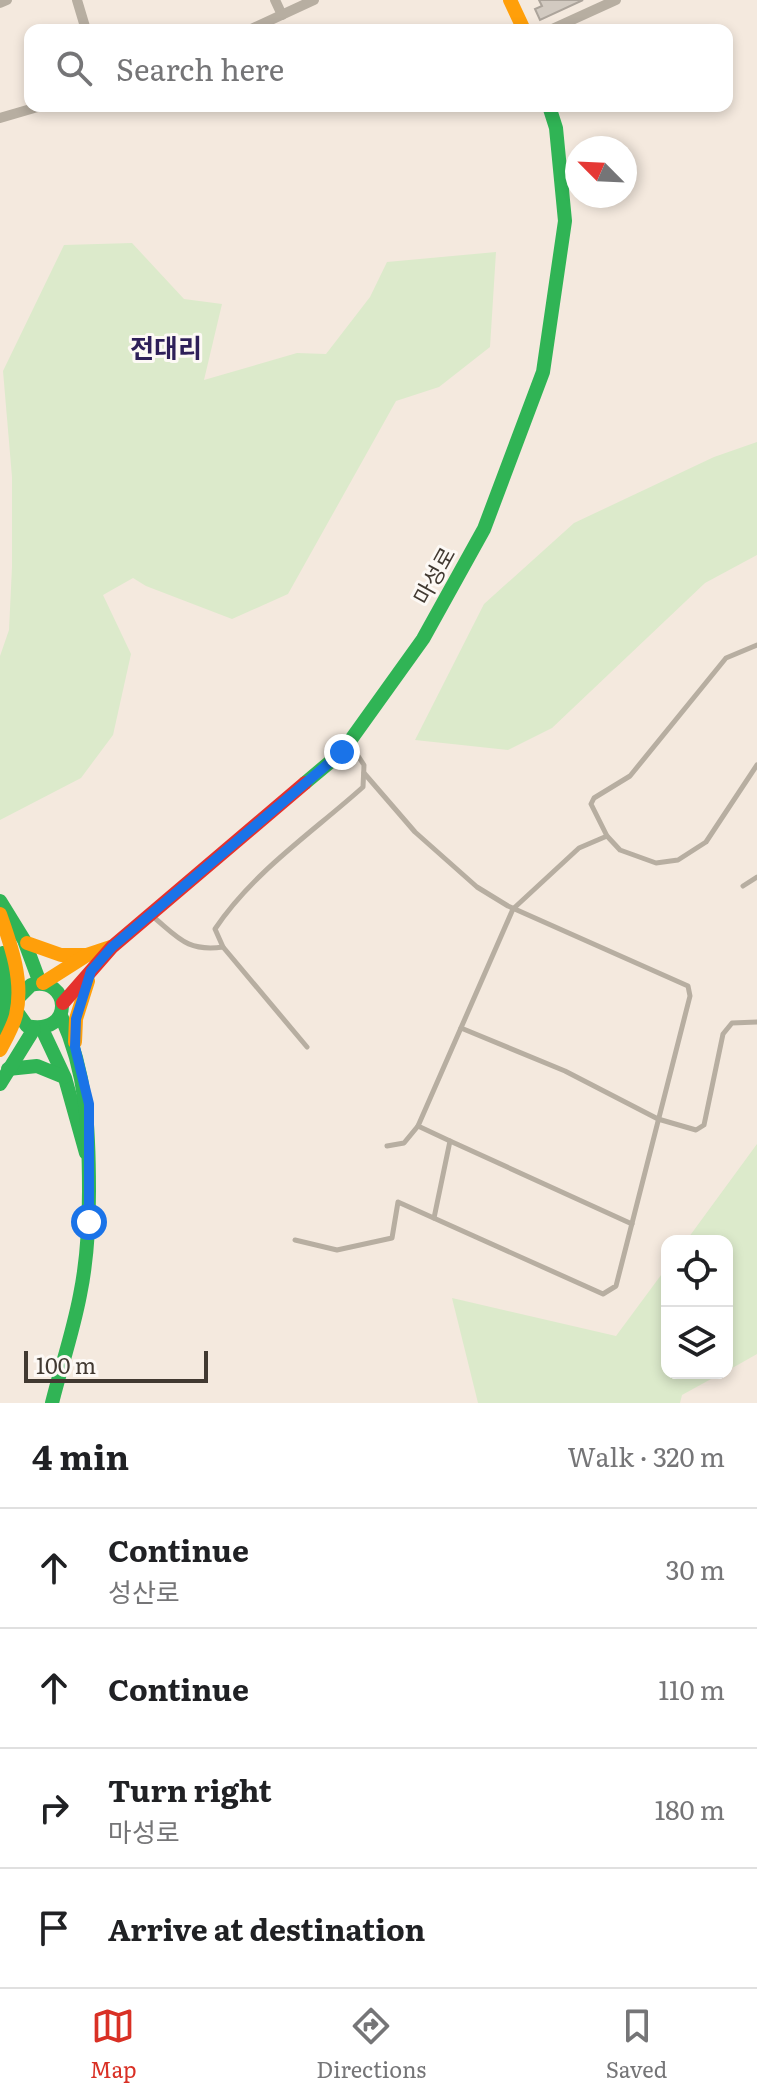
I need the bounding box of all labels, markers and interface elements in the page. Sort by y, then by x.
search box [24,24,733,112]
icon: search [52,46,96,90]
text: Search here [116,46,284,90]
north arrow [565,136,637,208]
district label: 전대리 [130,327,202,366]
street label: 마성로 [404,540,462,610]
route end [324,734,360,770]
route start [71,1204,107,1240]
map controls [661,1235,733,1379]
button: locate [661,1235,733,1307]
button: layers [661,1307,733,1379]
scale bar [24,1347,208,1383]
text: 100 m [36,1348,96,1381]
text: 4 min [32,1430,129,1480]
text: Walk · 320 m [567,1436,725,1475]
text: Continue [108,1527,249,1571]
icon: ahead [32,1546,76,1590]
text: 30 m [665,1549,725,1588]
text: 성산로 [108,1571,180,1610]
icon: ahead [32,1666,76,1710]
text: Continue [108,1666,249,1710]
text: 110 m [658,1669,725,1708]
text: Turn right [108,1767,272,1811]
icon: right [32,1786,76,1830]
text: 180 m [655,1789,725,1828]
text: 마성로 [108,1811,180,1850]
icon: arrive [32,1906,76,1950]
text: Arrive at destination [108,1906,425,1950]
tab: Map [90,2004,137,2085]
tab: Directions [316,2004,426,2085]
tab: Saved [606,2004,667,2085]

